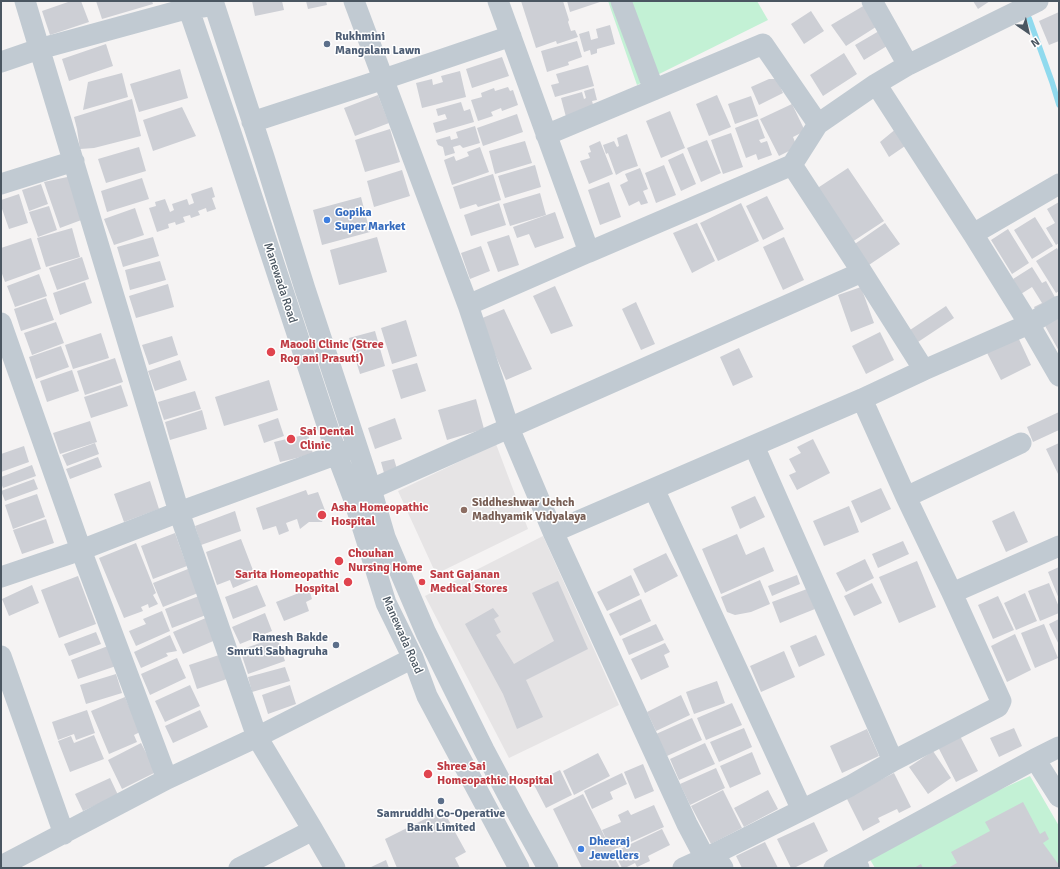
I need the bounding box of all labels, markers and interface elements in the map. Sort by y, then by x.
north arrow [1008,12,1048,52]
place label: Rukhmini Mangalam Lawn [335,30,421,58]
text: N [1028,35,1042,50]
marker: Rukhmini Mangalam Lawn [322,39,332,49]
place label: Gopika Super Market [335,206,406,234]
marker: Gopika Super Market [322,215,332,225]
street label: Manewada Road [260,241,300,325]
place label: Maooli Clinic (Stree Rog ani Prasuti) [280,338,384,366]
marker: Maooli Clinic (Stree Rog ani Prasuti) [265,346,277,358]
place label: Sai Dental Clinic [300,425,354,453]
marker: Sai Dental Clinic [285,433,297,445]
place label: Siddheshwar Uchch Madhyamik Vidyalaya [472,496,586,524]
place label: Asha Homeopathic Hospital [331,501,429,529]
marker: Siddheshwar Uchch Madhyamik Vidyalaya [459,505,469,515]
marker: Asha Homeopathic Hospital [316,509,328,521]
place label: Chouhan Nursing Home [348,547,422,575]
marker: Chouhan Nursing Home [333,555,345,567]
place label: Sarita Homeopathic Hospital [235,568,339,596]
place label: Sant Gajanan Medical Stores [430,568,507,596]
marker: Sarita Homeopathic Hospital [342,576,354,588]
marker: Sant Gajanan Medical Stores [417,577,427,587]
street label: Manewada Road [378,594,426,676]
place label: Ramesh Bakde Smruti Sabhagruha [227,631,328,659]
marker: Ramesh Bakde Smruti Sabhagruha [331,640,341,650]
place label: Shree Sai Homeopathic Hospital [437,760,553,788]
marker: Shree Sai Homeopathic Hospital [422,768,434,780]
marker: Samruddhi Co-Operative Bank Limited [436,796,446,806]
place label: Samruddhi Co-Operative Bank Limited [377,807,505,835]
place label: Dheeraj Jewellers [589,835,639,863]
marker: Dheeraj Jewellers [576,844,586,854]

